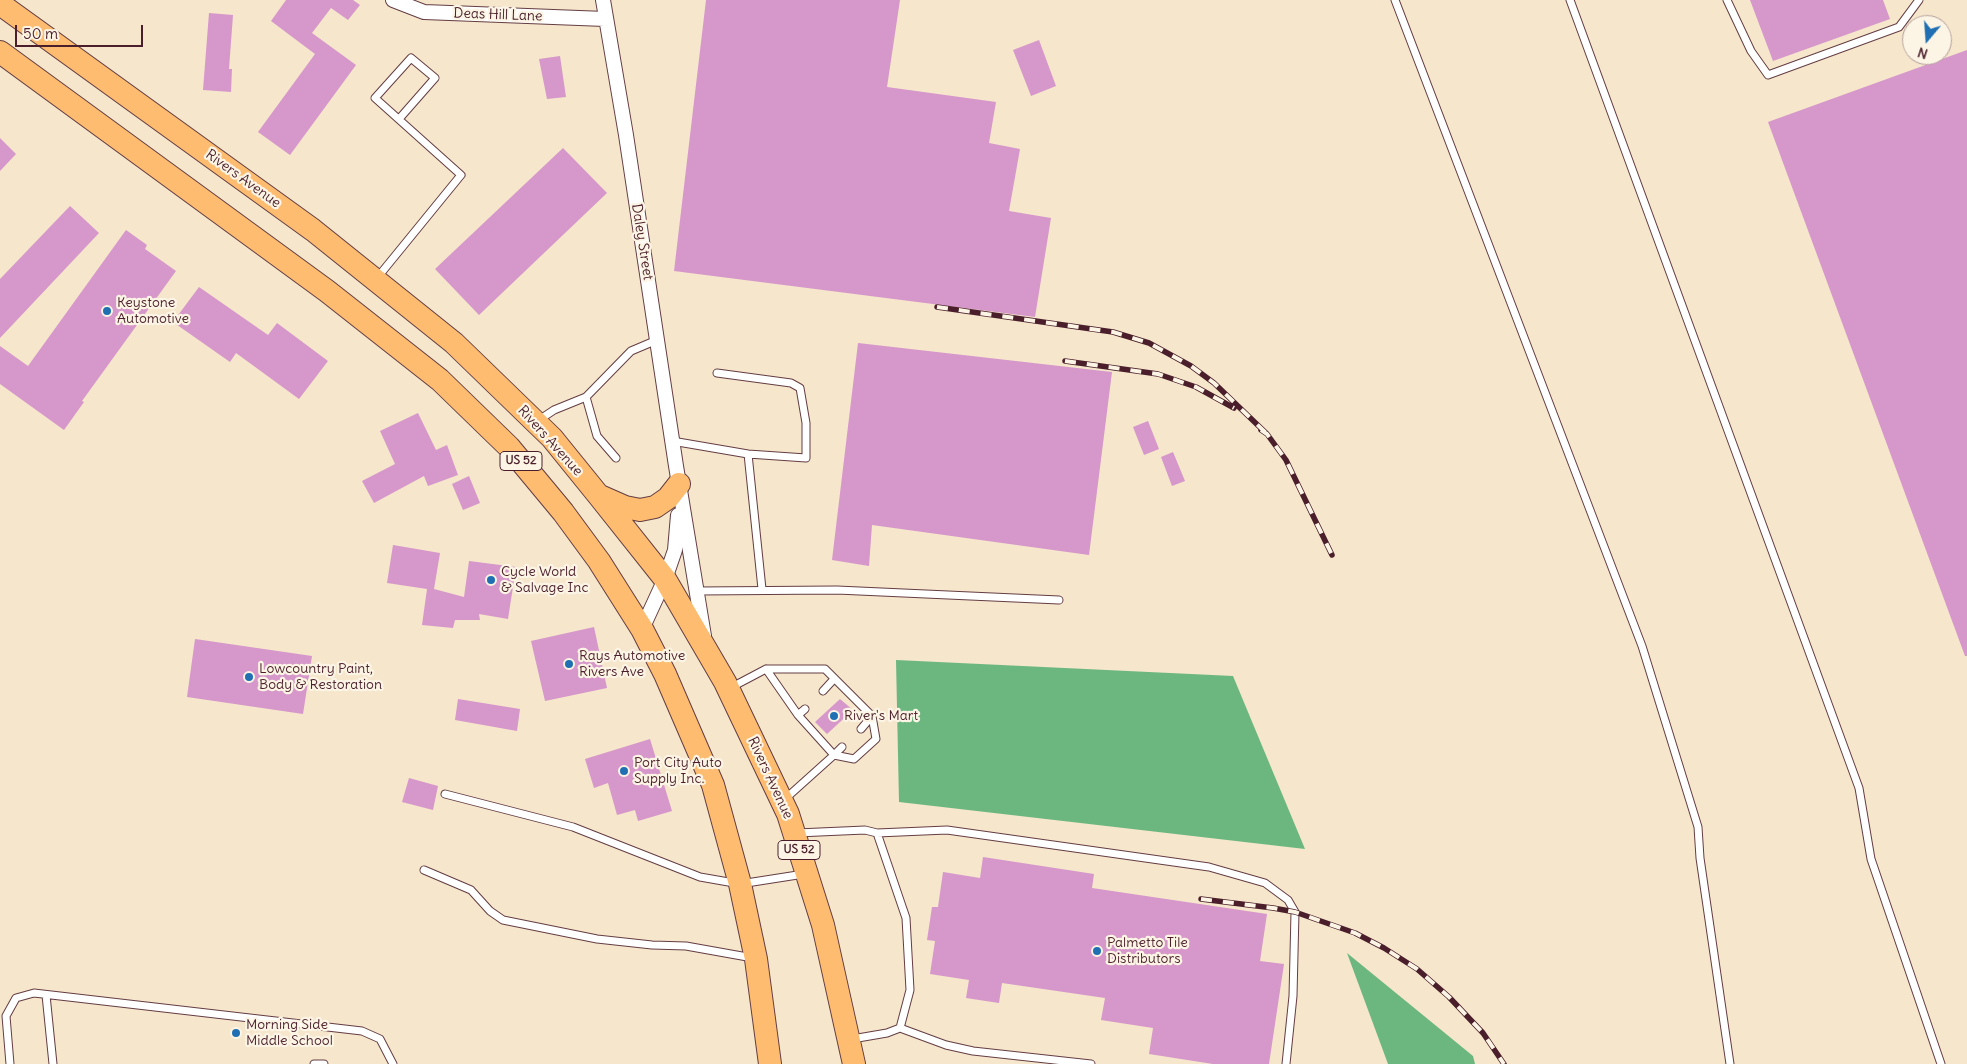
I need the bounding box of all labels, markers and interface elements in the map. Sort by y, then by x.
street label: Deas Hill Lane [453,5,543,25]
scale bar [18,15,145,47]
north arrow [1902,15,1952,65]
text: 50 m [23,24,58,43]
text: N [1915,43,1930,63]
street label: Rivers Avenue [202,146,284,212]
street label: Daley Street [628,203,656,281]
place label: Keystone Automotive [117,295,189,328]
marker: Keystone Automotive [101,305,113,317]
street label: Rivers Avenue [514,402,586,480]
road number: US 52 [500,452,542,471]
place label: Cycle World & Salvage Inc [501,564,589,596]
marker: Cycle World & Salvage Inc [485,574,497,586]
place label: Rays Automotive Rivers Ave [579,648,685,680]
marker: Rays Automotive Rivers Ave [563,658,575,670]
place label: Lowcountry Paint, Body & Restoration [259,661,382,694]
marker: Lowcountry Paint, Body & Restoration [243,671,255,683]
place label: River's Mart [844,708,918,724]
marker: River's Mart [828,710,840,722]
street label: Rivers Avenue [744,734,796,822]
place label: Port City Auto Supply Inc. [634,755,722,788]
marker: Port City Auto Supply Inc. [618,765,630,777]
road number: US 52 [778,840,820,860]
place label: Palmetto Tile Distributors [1107,935,1188,968]
marker: Palmetto Tile Distributors [1091,945,1103,957]
place label: Morning Side Middle School [246,1017,333,1050]
marker: Morning Side Middle School [230,1027,242,1039]

